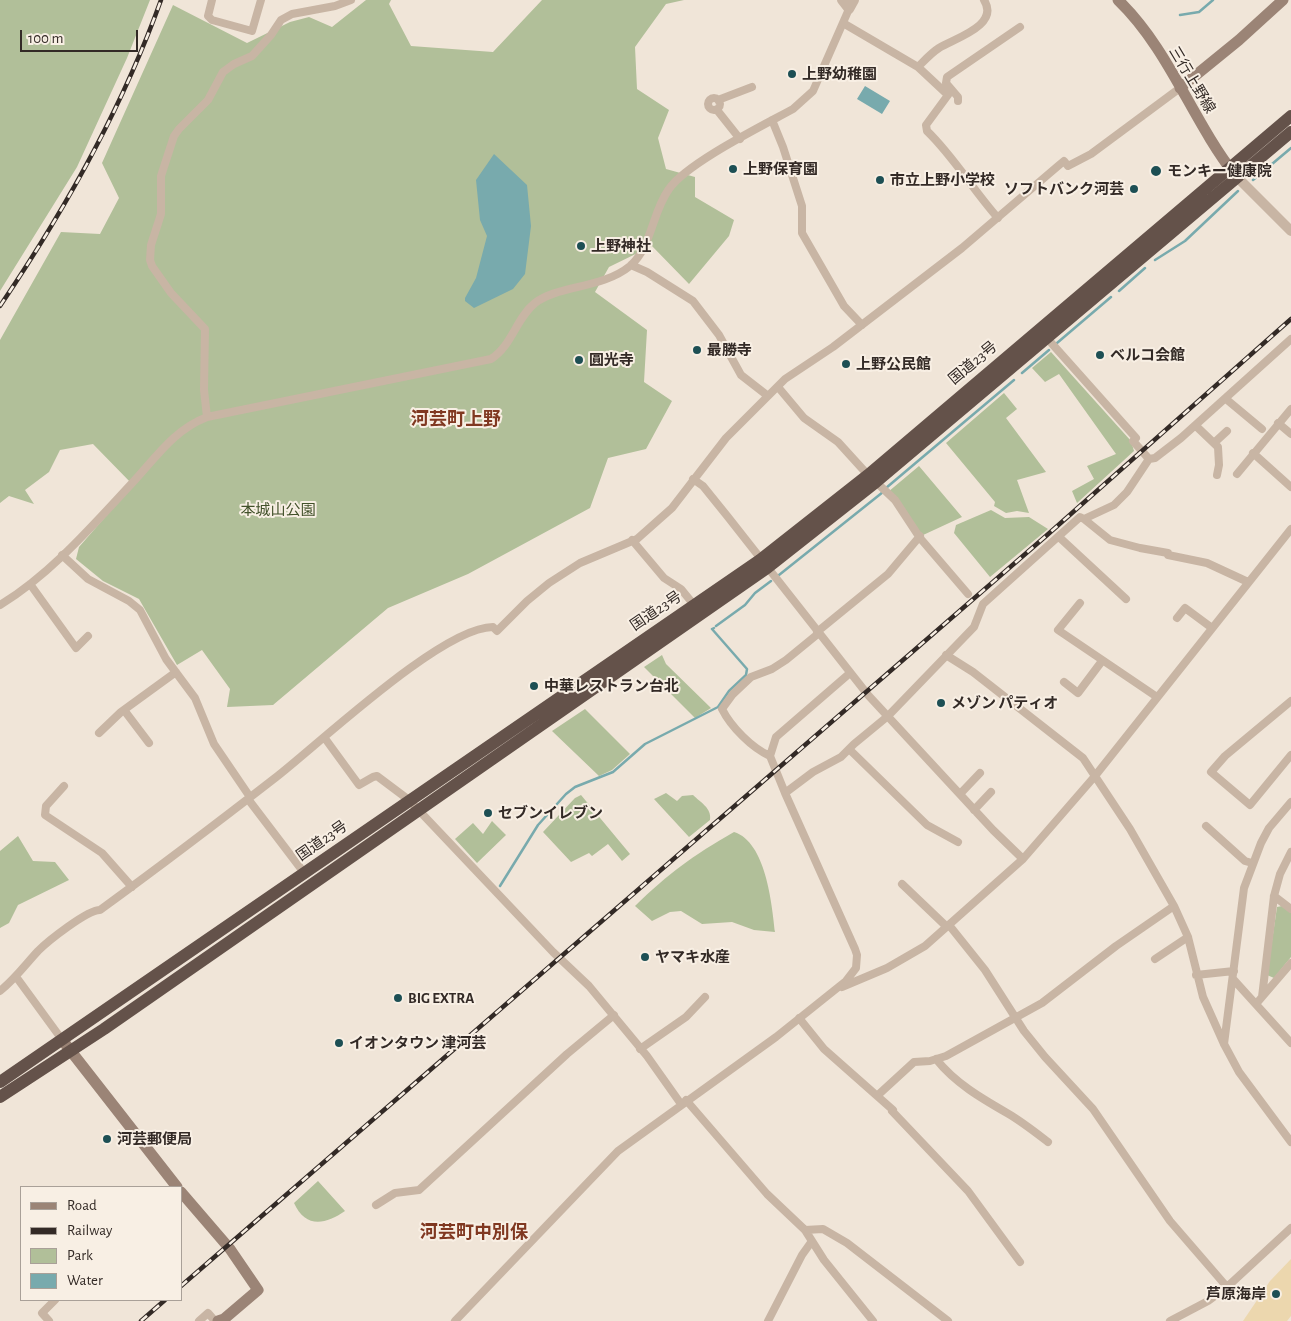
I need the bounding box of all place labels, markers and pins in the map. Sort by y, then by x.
place label: 上野幼稚園 [802,65,877,83]
marker: 上野幼稚園 [786,68,798,80]
place label: 上野保育園 [743,160,818,178]
place label: モンキー健康院 [1167,162,1272,180]
marker: 上野保育園 [727,163,739,175]
marker: モンキー健康院 [1149,164,1163,178]
place label: 市立上野小学校 [890,171,995,189]
marker: 市立上野小学校 [874,174,886,186]
place label: ソフトバンク河芸 [1004,180,1124,198]
marker: ソフトバンク河芸 [1128,183,1140,195]
place label: 上野神社 [591,237,651,255]
marker: 上野神社 [575,240,587,252]
place label: 最勝寺 [707,341,752,359]
marker: 最勝寺 [691,344,703,356]
place label: ベルコ会館 [1110,346,1185,364]
marker: ベルコ会館 [1094,349,1106,361]
place label: 圓光寺 [589,351,634,369]
marker: 圓光寺 [573,354,585,366]
place label: 上野公民館 [856,355,931,373]
marker: 上野公民館 [840,358,852,370]
place label: 中華レストラン台北 [544,677,679,695]
marker: 中華レストラン台北 [528,680,540,692]
place label: メゾン パティオ [951,694,1058,712]
marker: メゾン パティオ [935,697,947,709]
place label: セブンイレブン [498,804,603,822]
marker: セブンイレブン [482,807,494,819]
place label: ヤマキ水産 [655,948,730,966]
marker: ヤマキ水産 [639,951,651,963]
place label: BIG EXTRA [408,989,474,1007]
marker: BIG EXTRA [392,992,404,1004]
place label: イオンタウン 津河芸 [349,1034,486,1052]
marker: イオンタウン 津河芸 [333,1037,345,1049]
place label: 河芸郵便局 [117,1130,192,1148]
marker: 河芸郵便局 [101,1133,113,1145]
place label: 芦原海岸 [1206,1285,1266,1303]
marker: 芦原海岸 [1270,1288,1282,1300]

